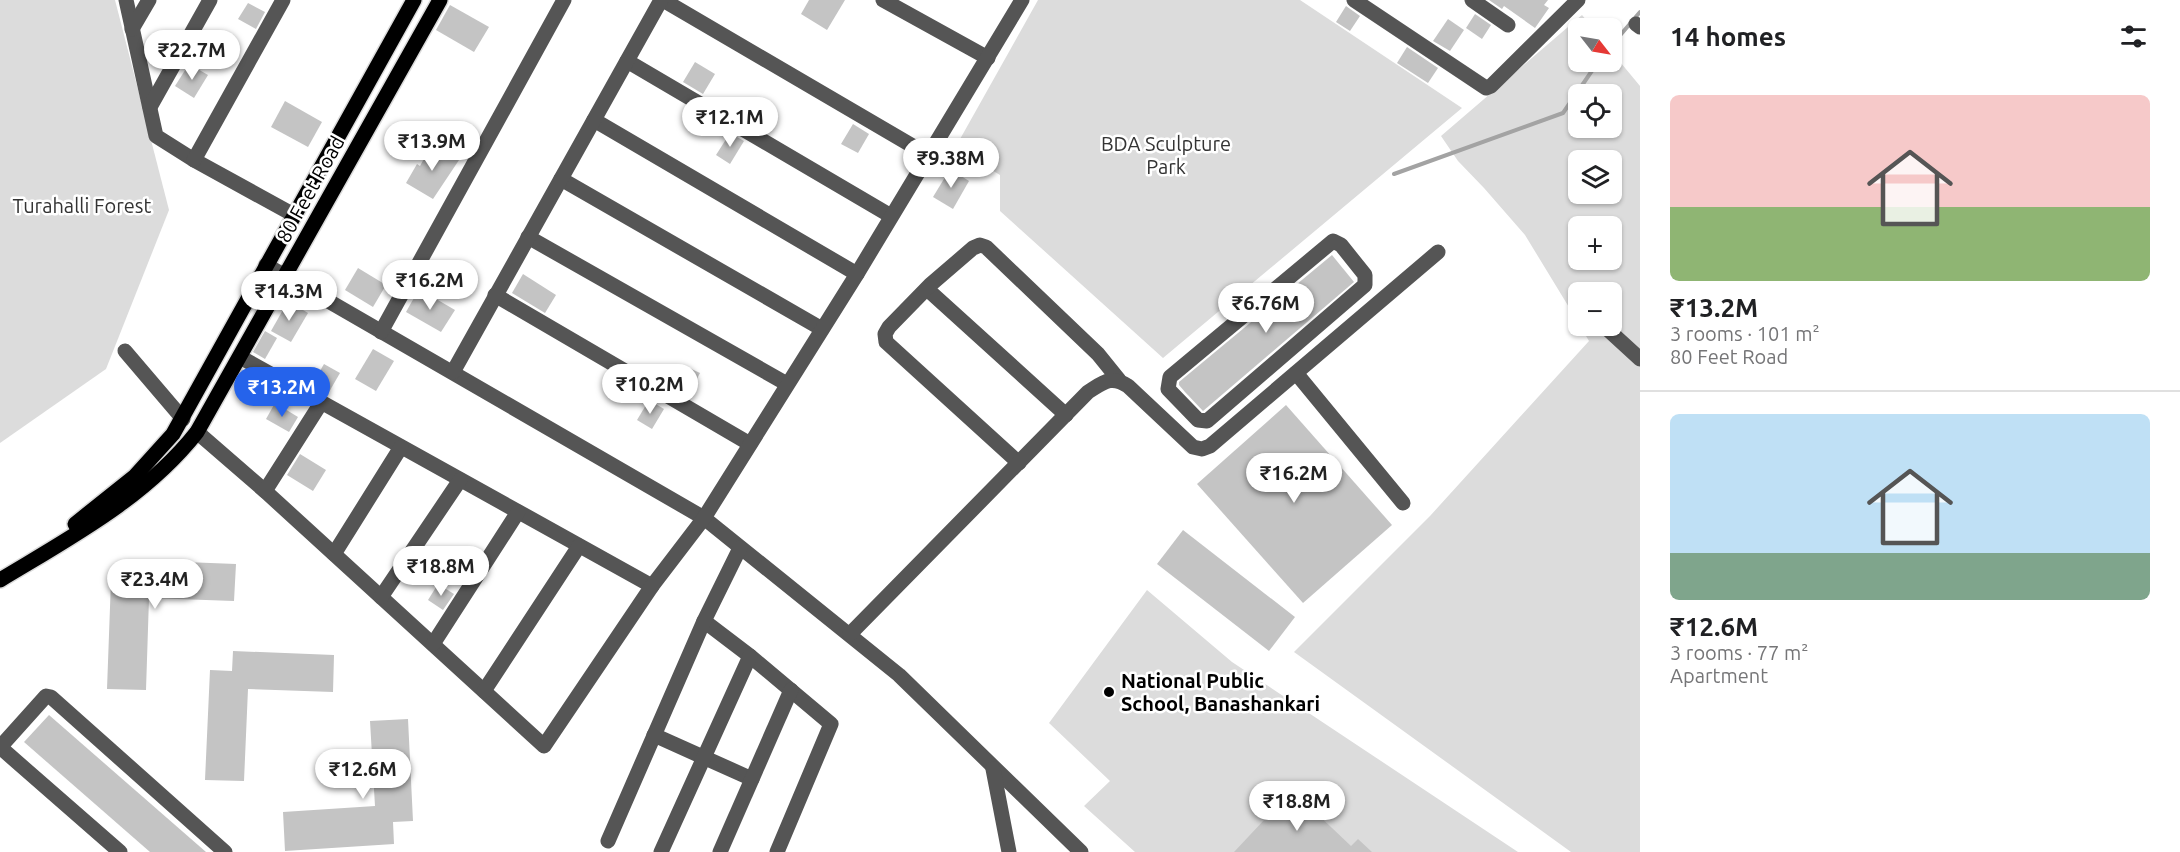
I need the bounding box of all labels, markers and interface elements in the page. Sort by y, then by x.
north arrow [1568,18,1622,72]
map controls [1568,18,1622,336]
icon: filters [2117,20,2150,53]
text: 14 homes [1670,22,1786,51]
pin: ₹22.7M [143,30,241,81]
text: ₹22.7M [158,38,226,61]
button: locate [1568,84,1622,138]
pin: ₹12.1M [681,97,779,148]
text: ₹12.1M [696,105,764,128]
pin: ₹13.9M [383,121,481,172]
text: ₹13.9M [398,129,466,152]
street label: 80 Feet Road [271,132,349,246]
park label: BDA Sculpture Park [1101,132,1231,178]
icon: home [1856,134,1964,242]
pin: ₹9.38M [902,138,1000,189]
text: ₹9.38M [917,146,985,169]
button: layers [1568,150,1622,204]
park label: Turahalli Forest [13,194,152,217]
button: + [1568,216,1622,270]
pin: ₹16.2M [381,260,479,311]
text: ₹16.2M [396,268,464,291]
pin: ₹14.3M [240,271,338,322]
text: ₹14.3M [255,279,323,302]
button: − [1568,282,1622,336]
pin: ₹6.76M [1217,283,1315,334]
text: ₹6.76M [1232,291,1300,314]
text: ₹13.2M [1670,293,1758,322]
text: 3 rooms · 101 m² [1670,322,1820,345]
text: 80 Feet Road [1670,345,1788,368]
pin: ₹10.2M [601,364,699,415]
pin: ₹13.2M [233,367,331,418]
text: ₹10.2M [616,372,684,395]
text: ₹13.2M [248,375,316,398]
pin: ₹16.2M [1245,453,1343,504]
icon: home [1856,453,1964,561]
text: ₹16.2M [1260,461,1328,484]
pin: ₹18.8M [392,546,490,597]
text: ₹18.8M [407,554,475,577]
pin: ₹23.4M [106,559,204,610]
text: ₹23.4M [121,567,189,590]
text: ₹12.6M [1670,612,1758,641]
text: 3 rooms · 77 m² [1670,641,1808,664]
text: Apartment [1670,664,1768,687]
place label: National Public School, Banashankari [1121,669,1320,715]
marker: National Public School, Banashankari [1102,685,1116,699]
pin: ₹12.6M [314,749,412,800]
text: ₹12.6M [329,757,397,780]
pin: ₹18.8M [1248,781,1346,832]
text: ₹18.8M [1263,789,1331,812]

